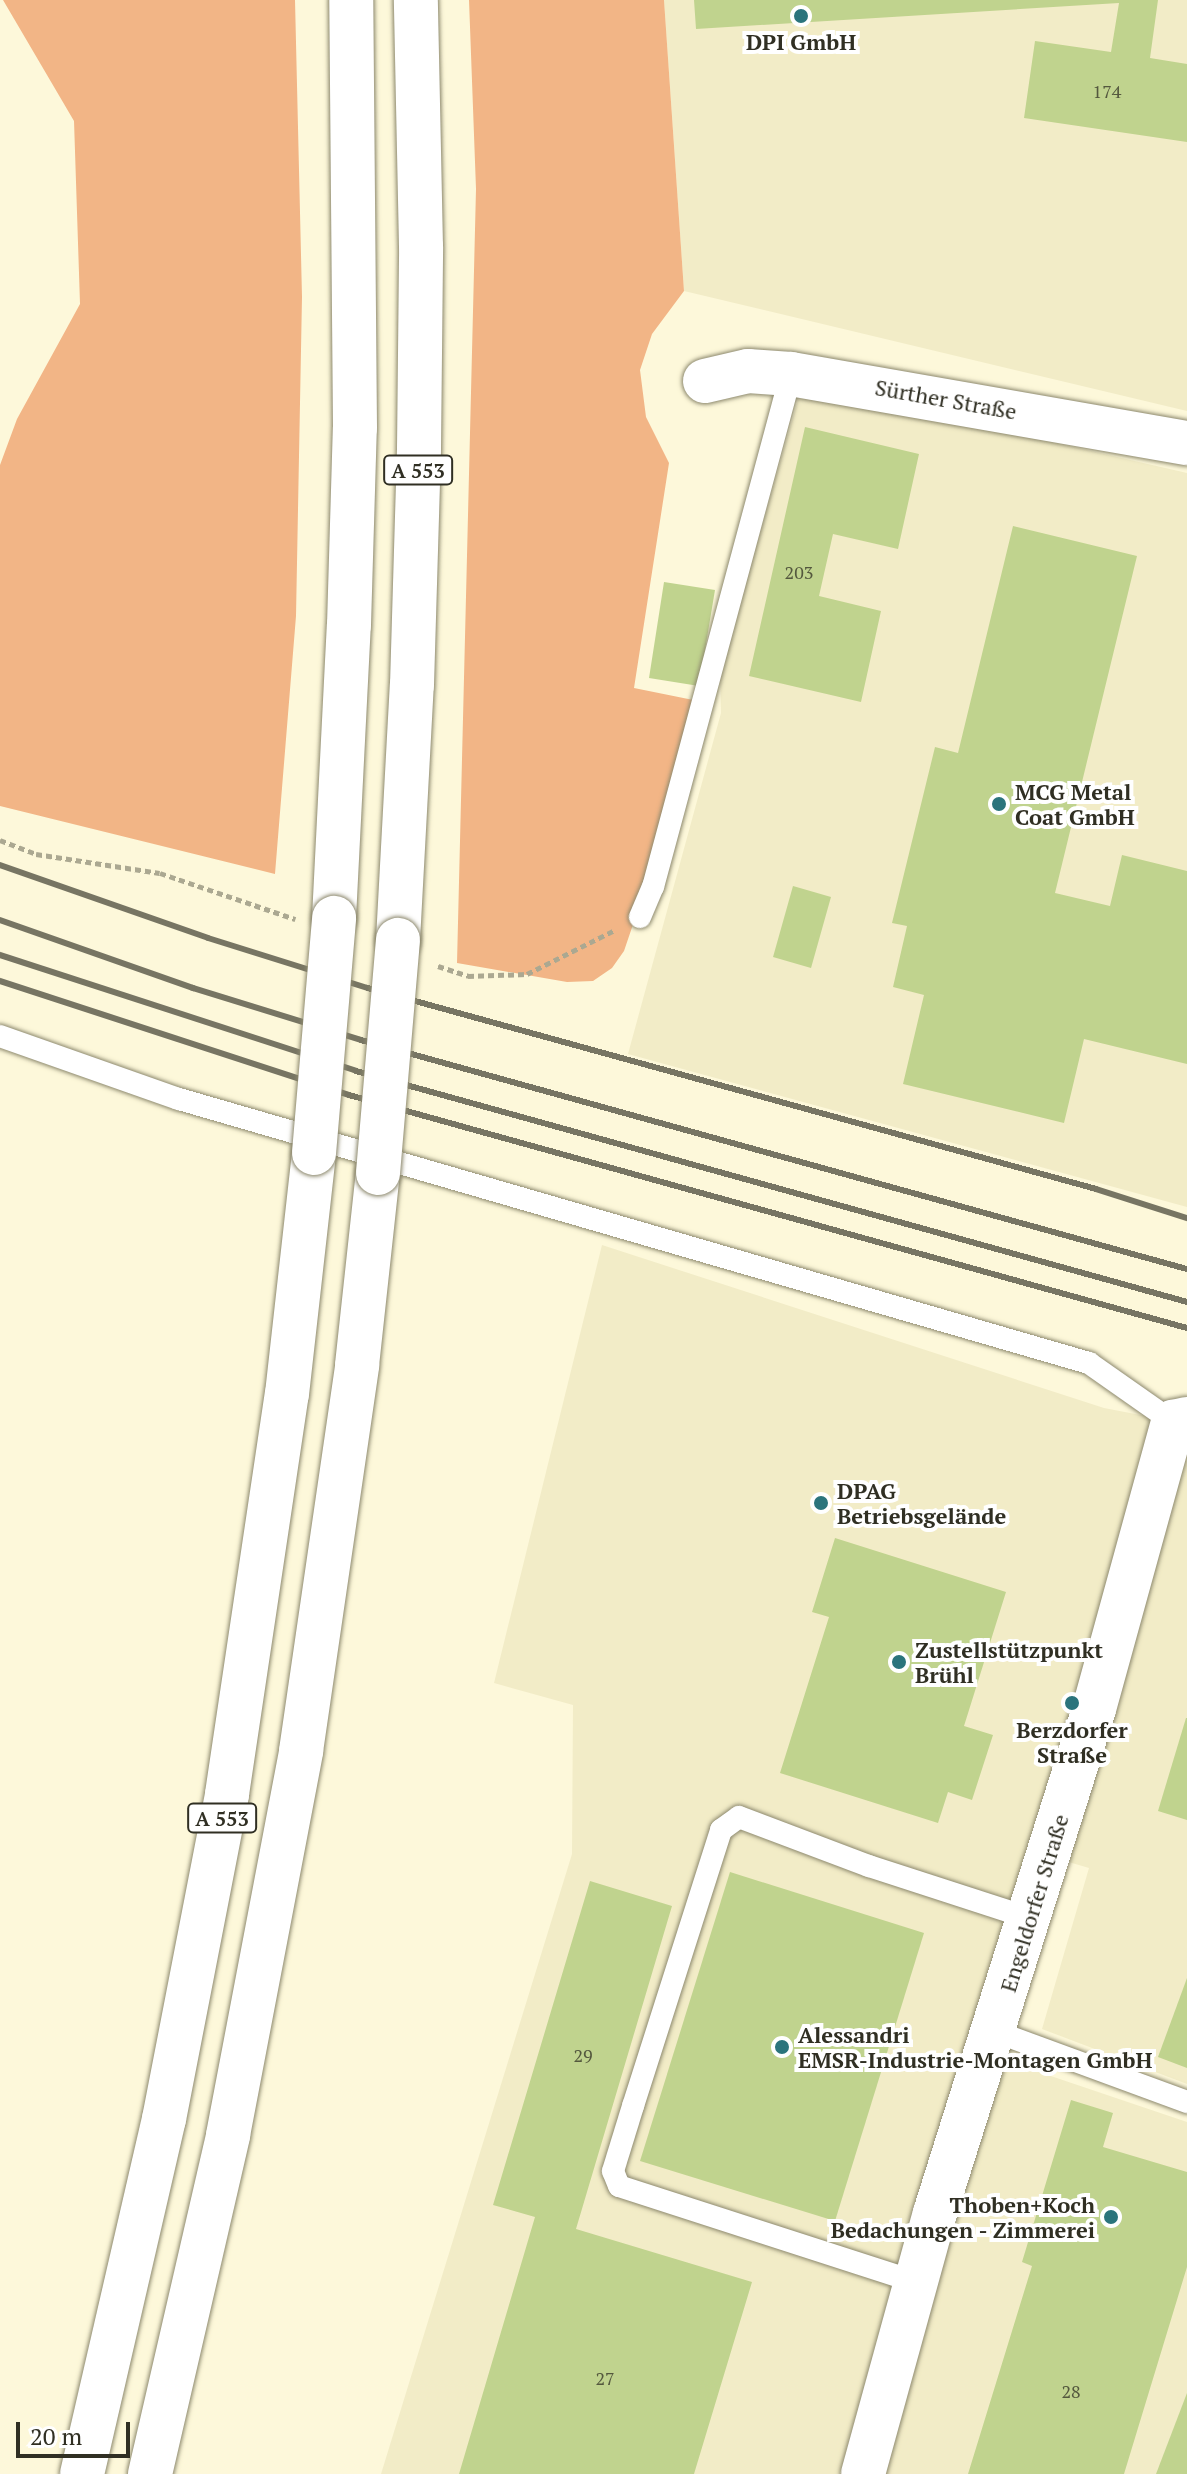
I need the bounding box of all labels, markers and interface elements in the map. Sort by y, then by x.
marker: DPI GmbH [792,7,810,25]
place label: DPI GmbH [746,29,856,55]
house number: 174 [1093,80,1121,102]
street label: Sürther Straße [873,374,1019,424]
road number: A 553 [382,454,454,486]
house number: 203 [785,561,813,583]
place label: MCG Metal Coat GmbH [1015,778,1135,830]
marker: MCG Metal Coat GmbH [990,795,1008,813]
place label: DPAG Betriebsgelände [837,1477,1006,1528]
marker: DPAG Betriebsgelände [812,1494,830,1512]
place label: Zustellstützpunkt Brühl [915,1636,1103,1688]
marker: Zustellstützpunkt Brühl [890,1653,908,1671]
marker: Berzdorfer Straße [1063,1694,1081,1712]
place label: Berzdorfer Straße [1016,1716,1128,1768]
road number: A 553 [186,1802,258,1834]
street label: Engeldorfer Straße [994,1811,1074,1995]
place label: Alessandri EMSR-Industrie-Montagen GmbH [798,2021,1152,2072]
marker: Alessandri EMSR-Industrie-Montagen GmbH [773,2038,791,2056]
house number: 29 [573,2044,593,2066]
place label: Thoben+Koch Bedachungen - Zimmerei [829,2191,1095,2242]
marker: Thoben+Koch Bedachungen - Zimmerei [1102,2208,1120,2226]
house number: 27 [595,2367,615,2389]
house number: 28 [1061,2380,1081,2402]
scale bar [20,2406,134,2456]
text: 20 m [30,2420,82,2452]

